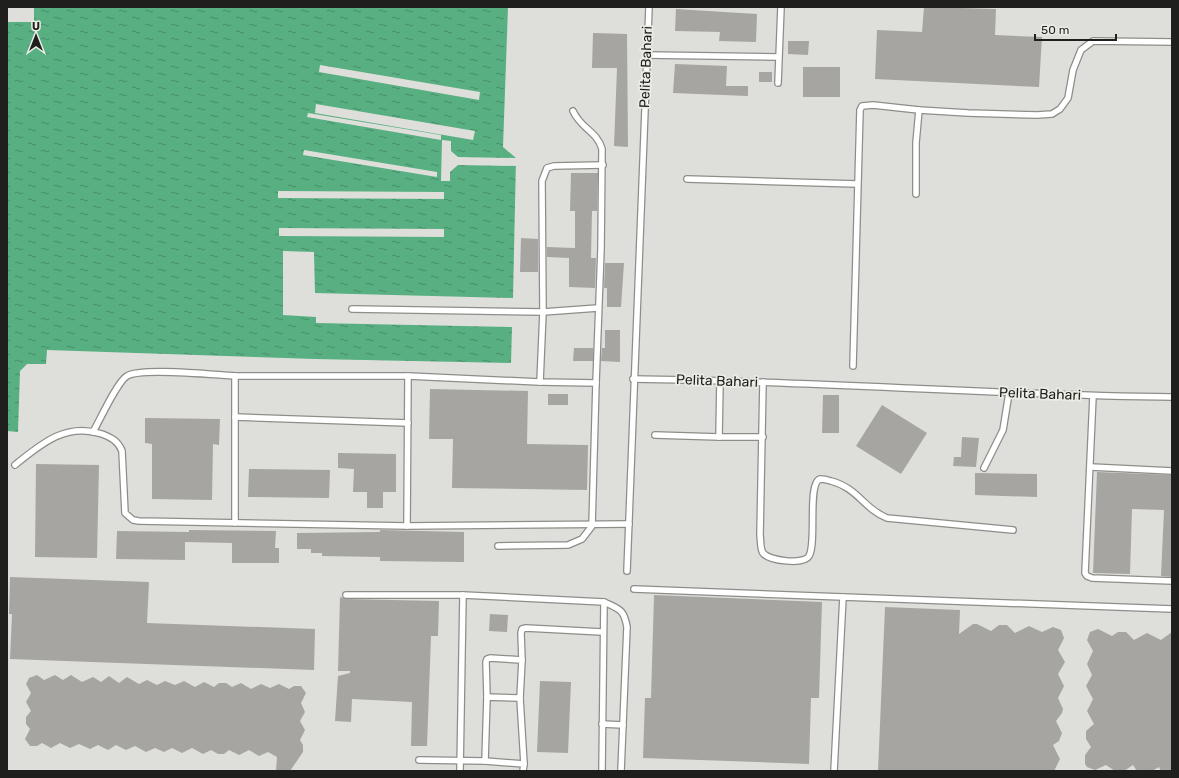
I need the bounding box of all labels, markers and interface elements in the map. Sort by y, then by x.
north arrow [16,16,56,56]
scale bar [1035,16,1116,42]
text: U [32,20,40,33]
text: 50 m [1041,23,1069,37]
street label: Pelita Bahari [636,26,656,108]
street label: Pelita Bahari [676,371,758,391]
street label: Pelita Bahari [999,384,1081,404]

